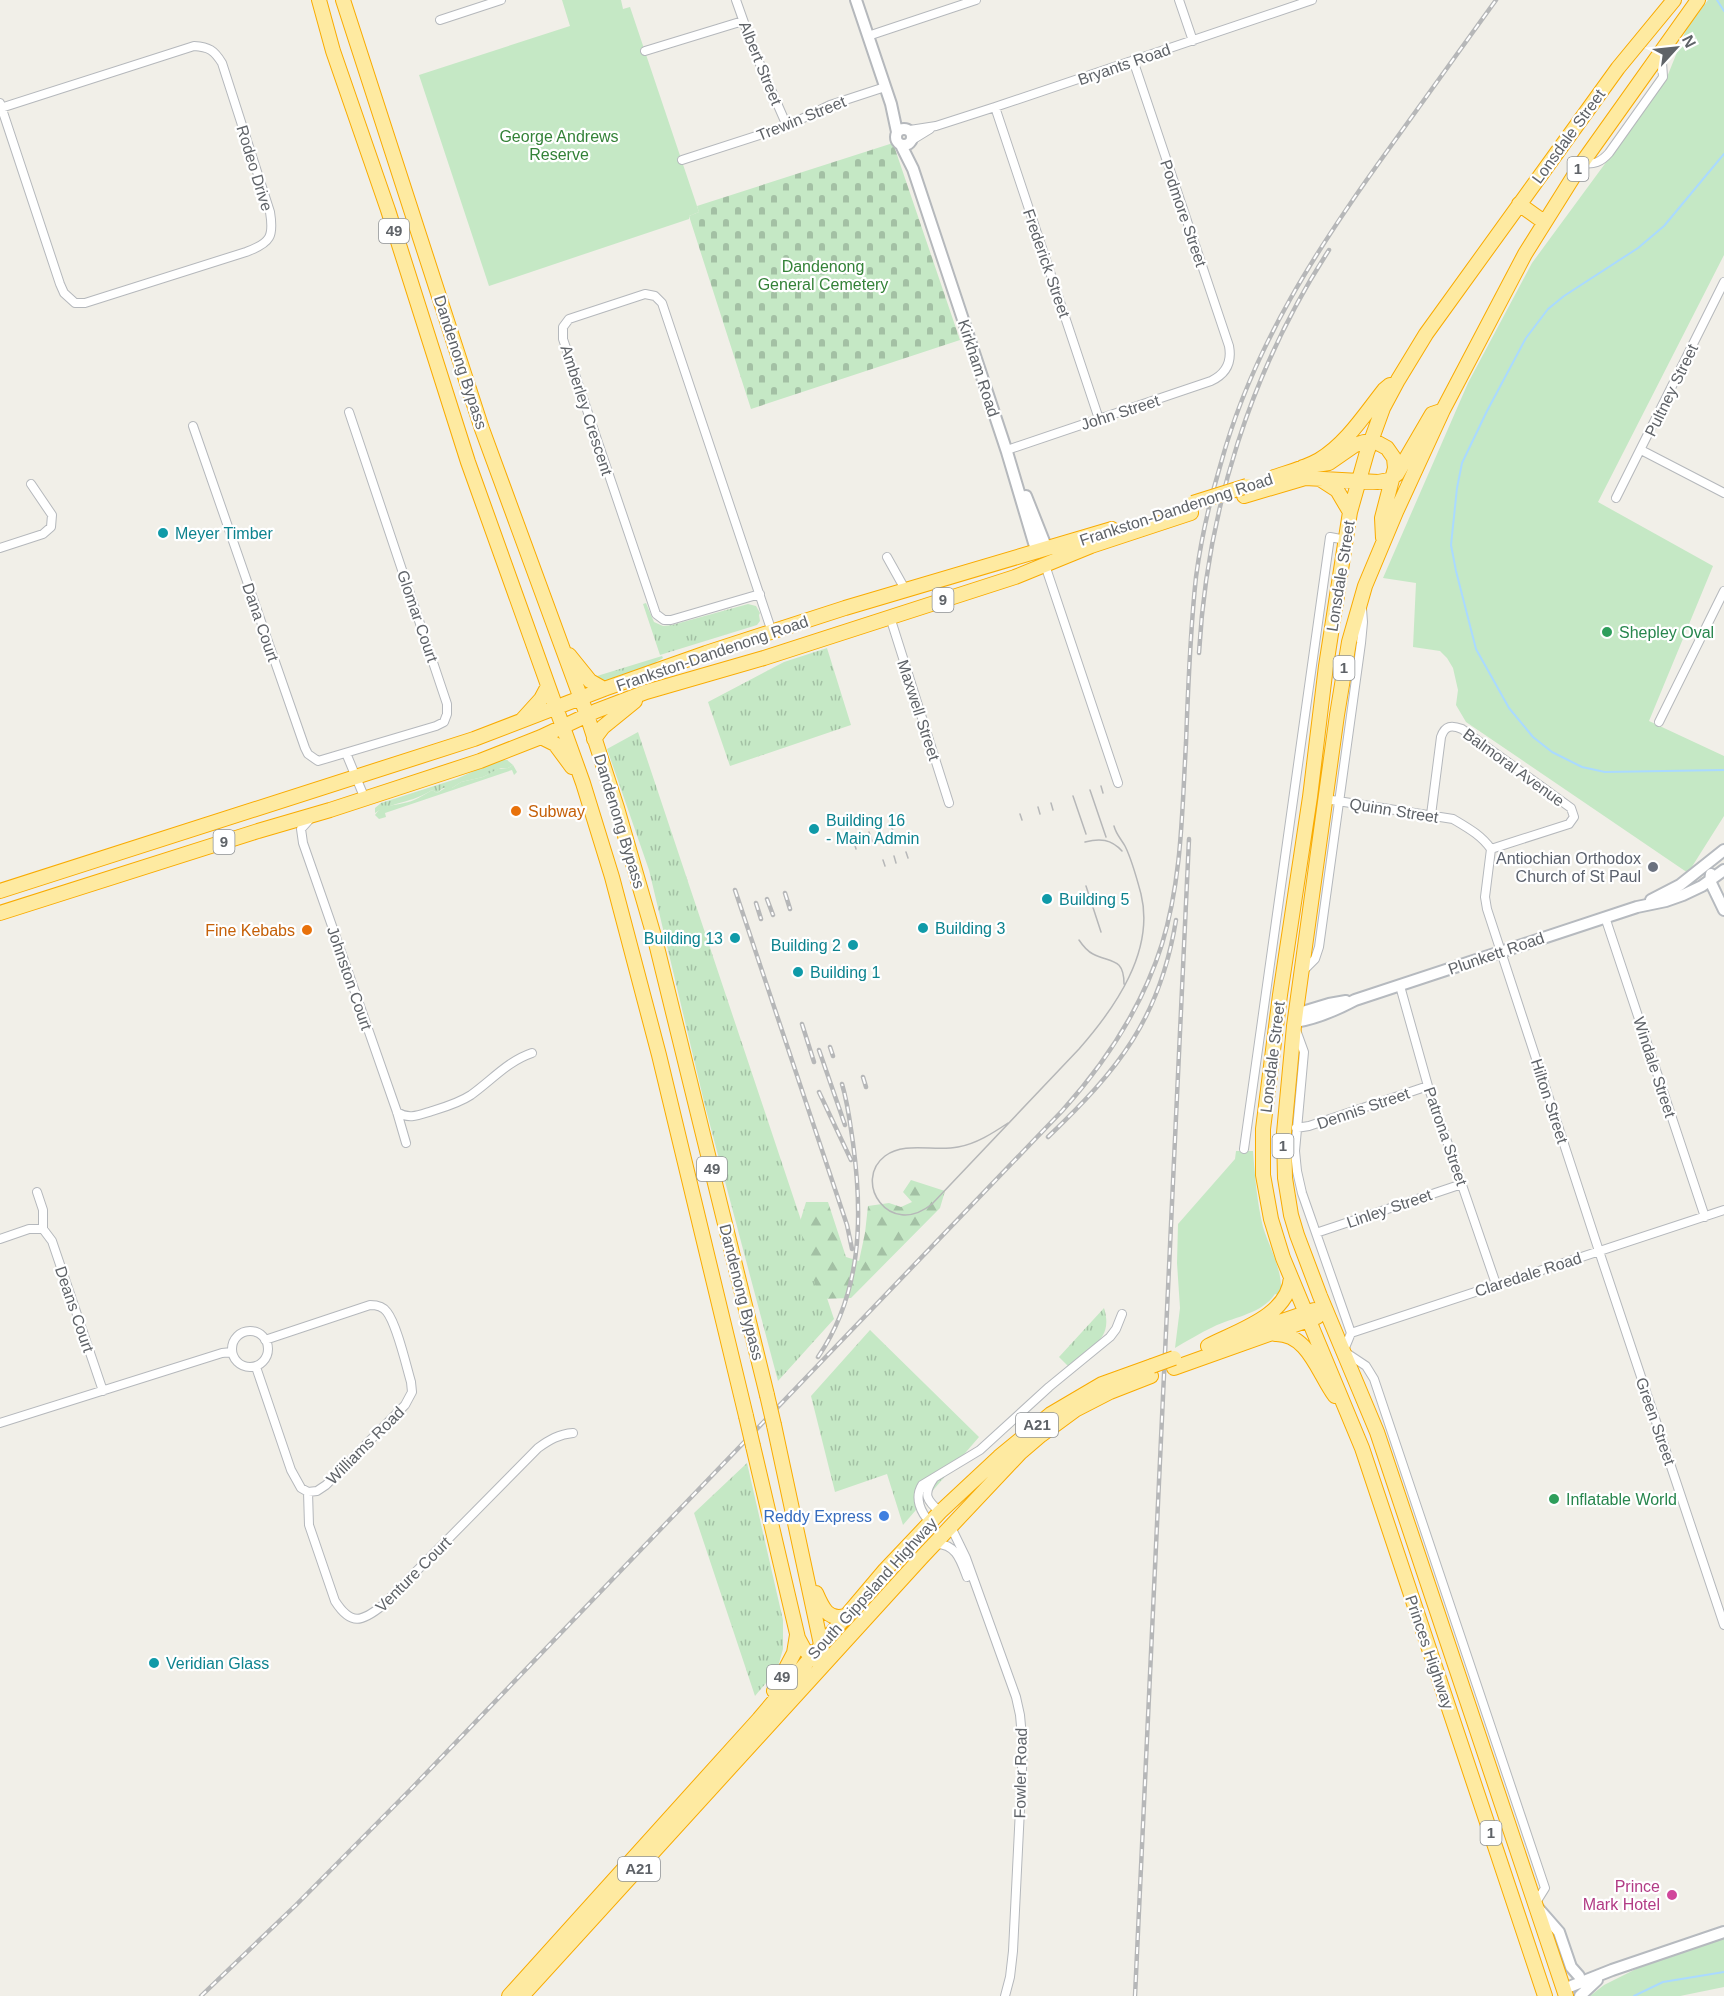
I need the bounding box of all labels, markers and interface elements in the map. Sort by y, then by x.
north arrow [1646,18,1706,78]
street label: Albert Street [736,19,785,108]
text: N [1679,32,1699,50]
street label: Bryants Road [1076,41,1173,88]
street label: Lonsdale Street [1529,86,1609,187]
street label: Trewin Street [754,93,849,144]
street label: Rodeo Drive [233,123,276,213]
park label: George Andrews Reserve [499,128,619,163]
street label: Podmore Street [1157,157,1210,269]
road number: 1 [1568,157,1588,181]
street label: Frederick Street [1020,207,1073,320]
road number: 49 [379,219,409,243]
park label: Dandenong General Cemetery [758,258,888,293]
street label: Dandenong Bypass [431,293,490,431]
street label: Kirkham Road [955,317,1002,419]
street label: Pultney Street [1642,341,1701,439]
street label: Amberley Crescent [557,343,616,478]
street label: John Street [1079,392,1162,433]
street label: Frankston-Dandenong Road [1078,470,1275,549]
street label: Lonsdale Street [1323,519,1358,633]
place label: Meyer Timber [175,525,273,542]
marker: Meyer Timber [156,526,170,540]
street label: Glomar Court [394,568,441,665]
street label: Dana Court [239,581,282,664]
road number: 9 [932,588,954,612]
street label: Frankston-Dandenong Road [614,613,810,694]
place label: Shepley Oval [1619,624,1714,641]
marker: Shepley Oval [1600,625,1614,639]
road number: 1 [1334,656,1354,680]
street label: Maxwell Street [894,658,943,763]
street label: Balmoral Avenue [1460,725,1568,810]
street label: Dandenong Bypass [591,752,648,890]
street label: Quinn Street [1348,795,1440,826]
place label: Subway [528,803,585,820]
marker: Subway [509,804,523,818]
place label: Building 16 - Main Admin [826,812,919,847]
marker: Building 16 - Main Admin [807,822,821,836]
road number: 9 [214,830,234,854]
place label: Antiochian Orthodox Church of St Paul [1496,850,1641,885]
marker: Antiochian Orthodox Church of St Paul [1646,860,1660,874]
place label: Building 5 [1059,891,1129,908]
marker: Building 5 [1040,892,1054,906]
place label: Building 3 [935,920,1005,937]
marker: Building 3 [916,921,930,935]
place label: Fine Kebabs [205,922,295,939]
marker: Fine Kebabs [300,923,314,937]
street label: Johnston Court [324,924,375,1033]
street label: Plunkett Road [1446,929,1546,978]
place label: Building 13 [644,930,723,947]
marker: Building 13 [728,931,742,945]
place label: Building 2 [771,937,841,954]
marker: Building 2 [846,938,860,952]
place label: Building 1 [810,964,880,981]
marker: Building 1 [791,965,805,979]
street label: Lonsdale Street [1257,1000,1288,1114]
street label: Windale Street [1630,1015,1679,1120]
street label: Hilton Street [1528,1057,1571,1146]
street label: Dennis Street [1315,1084,1412,1132]
street label: Patrona Street [1421,1085,1471,1188]
road number: 1 [1272,1134,1294,1158]
road number: 49 [697,1157,727,1181]
street label: Linley Street [1344,1186,1435,1231]
street label: Dandenong Bypass [716,1222,767,1362]
street label: Claredale Road [1473,1249,1584,1300]
street label: Deans Court [52,1264,97,1355]
street label: Green Street [1633,1375,1679,1468]
street label: Williams Road [323,1403,408,1488]
road number: A21 [1016,1413,1058,1437]
place label: Inflatable World [1566,1491,1677,1508]
marker: Inflatable World [1547,1492,1561,1506]
place label: Reddy Express [764,1508,872,1525]
marker: Reddy Express [877,1509,891,1523]
street label: South Gippsland Highway [804,1514,940,1662]
street label: Venture Court [372,1533,455,1615]
street label: Princes Highway [1402,1593,1457,1711]
place label: Veridian Glass [166,1655,269,1672]
marker: Veridian Glass [147,1656,161,1670]
road number: 49 [767,1665,797,1689]
street label: Fowler Road [1011,1728,1030,1819]
road number: 1 [1480,1821,1502,1845]
road number: A21 [618,1857,660,1881]
place label: Prince Mark Hotel [1583,1878,1660,1913]
marker: Prince Mark Hotel [1665,1888,1679,1902]

